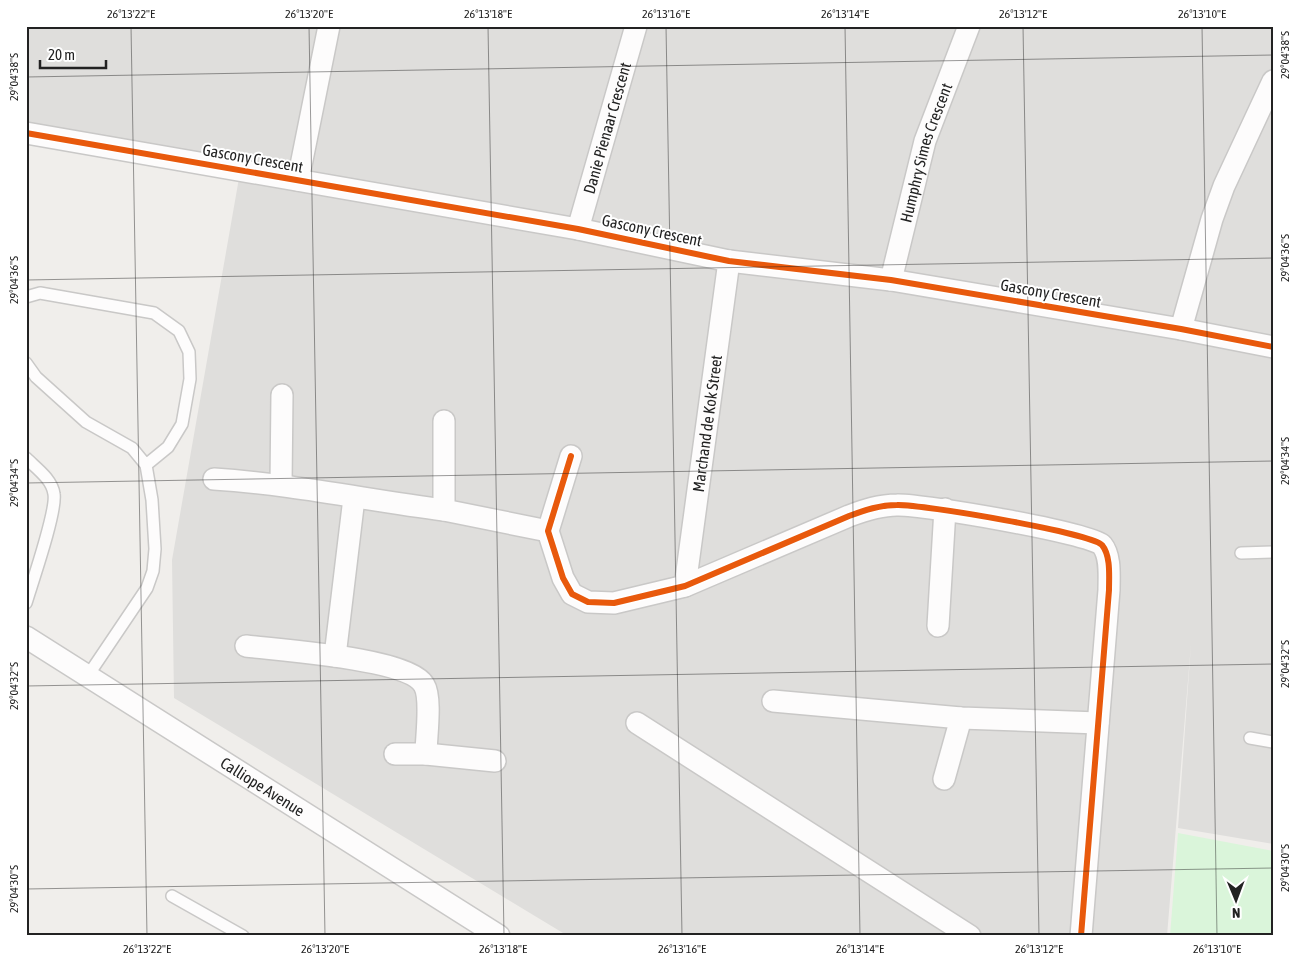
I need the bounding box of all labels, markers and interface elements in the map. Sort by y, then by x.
text: 26°13'22"E [107,7,155,21]
text: 26°13'20"E [285,7,333,21]
text: 26°13'18"E [464,7,512,21]
text: 26°13'16"E [642,7,690,21]
text: 26°13'14"E [821,7,869,21]
text: 26°13'12"E [999,7,1047,21]
text: 26°13'10"E [1178,7,1226,21]
text: 29°04'38"S [1278,31,1292,79]
scale bar [40,38,106,70]
text: 20 m [48,46,75,63]
text: 29°04'38"S [7,53,21,101]
street label: Danie Pienaar Crescent [580,60,634,196]
street label: Humphry Simes Crescent [896,80,955,224]
street label: Gascony Crescent [201,140,305,177]
street label: Gascony Crescent [600,211,704,250]
text: 29°04'36"S [1278,234,1292,282]
text: 29°04'36"S [7,256,21,304]
street label: Gascony Crescent [999,275,1103,312]
street label: Marchand de Kok Street [689,353,725,493]
text: 29°04'34"S [1278,437,1292,485]
text: 29°04'34"S [7,459,21,507]
text: 29°04'32"S [1278,640,1292,688]
text: 29°04'32"S [7,662,21,710]
street label: Calliope Avenue [217,753,308,820]
text: 29°04'30"S [1278,844,1292,892]
text: 29°04'30"S [7,865,21,913]
north arrow [1212,874,1262,924]
text: N [1232,905,1240,921]
text: 26°13'22"E [123,942,171,956]
text: 26°13'20"E [301,942,349,956]
text: 26°13'18"E [479,942,527,956]
text: 26°13'16"E [658,942,706,956]
text: 26°13'14"E [836,942,884,956]
text: 26°13'12"E [1015,942,1063,956]
text: 26°13'10"E [1193,942,1241,956]

